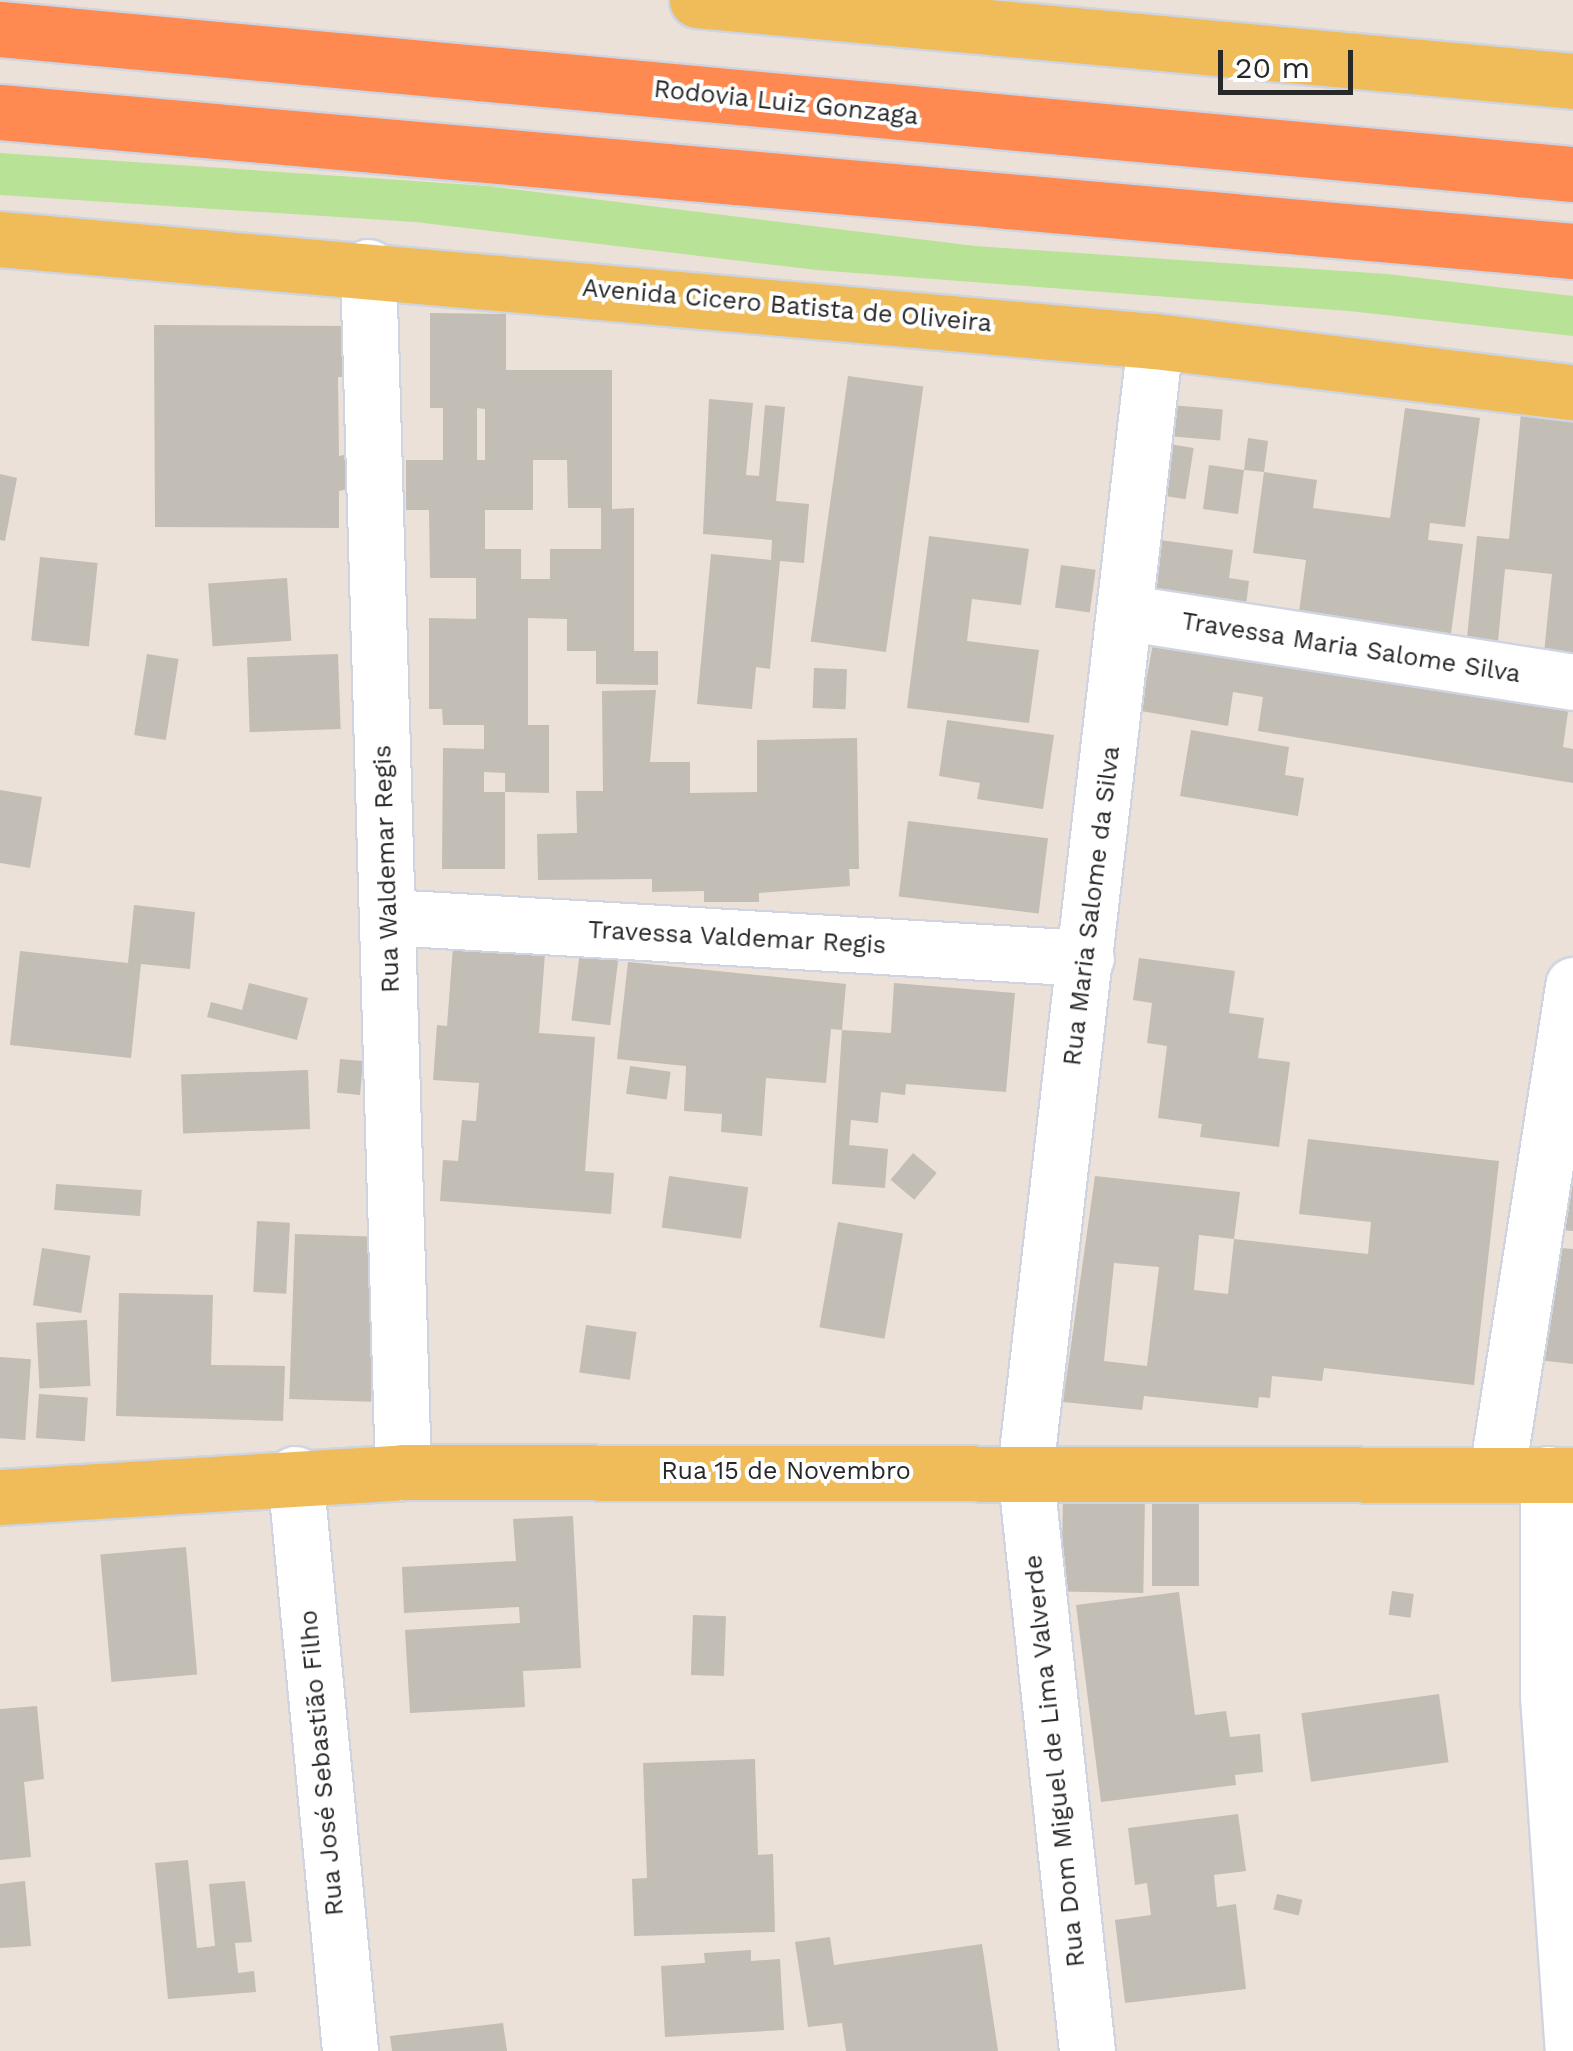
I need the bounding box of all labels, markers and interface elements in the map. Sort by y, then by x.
scale bar [1223,30,1358,92]
text: 20 m [1235,50,1310,85]
street label: Rodovia Luiz Gonzaga [652,74,920,132]
street label: Avenida Cicero Batista de Oliveira [580,273,994,339]
street label: Travessa Maria Salome Silva [1179,606,1523,690]
street label: Rua Waldemar Regis [368,744,406,994]
street label: Rua Maria Salome da Silva [1057,744,1127,1068]
street label: Travessa Valdemar Regis [586,915,888,961]
street label: Rua 15 de Novembro [661,1456,911,1486]
street label: Rua Dom Miguel de Lima Valverde [1018,1552,1092,1970]
street label: Rua José Sebastião Filho [294,1608,350,1918]

